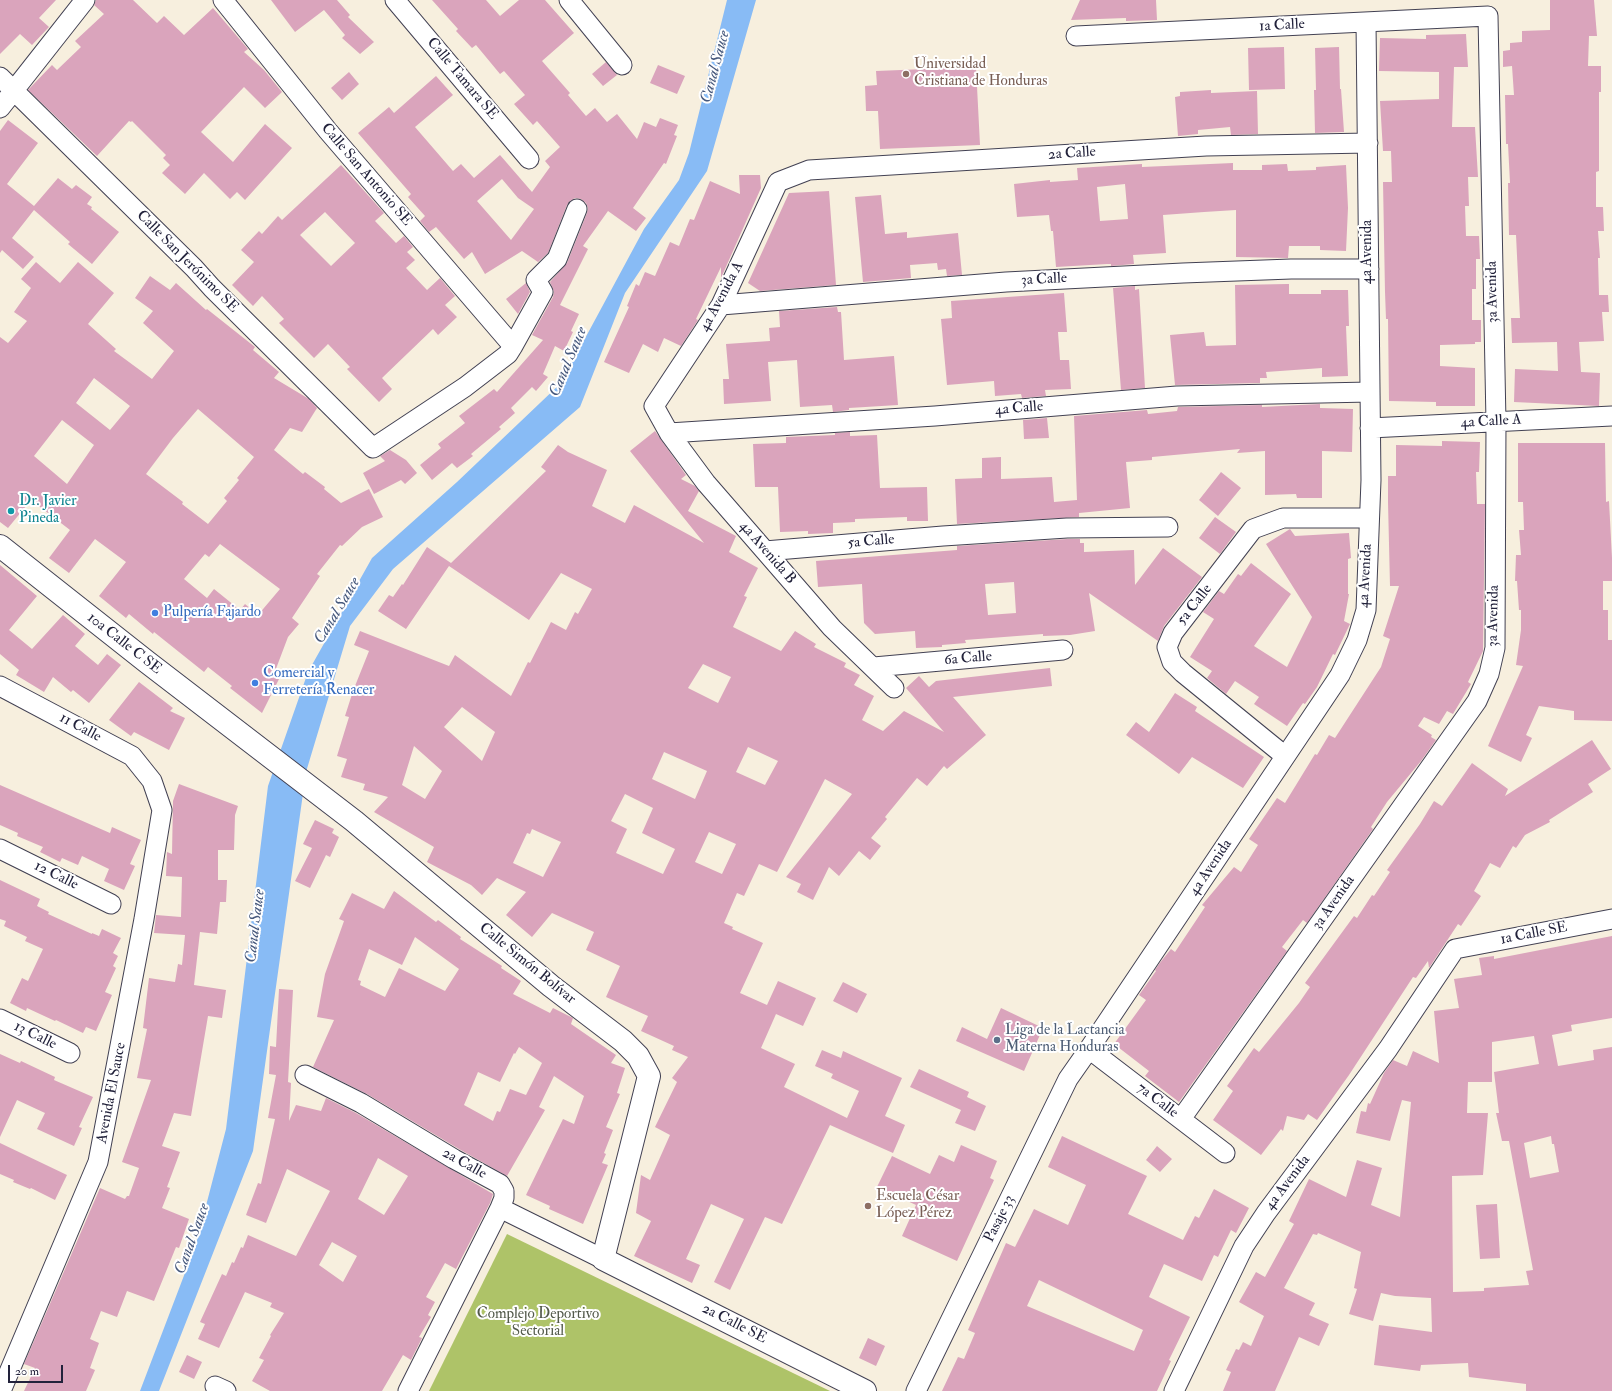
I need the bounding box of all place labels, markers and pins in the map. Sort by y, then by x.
place label: Universidad Cristiana de Honduras [914,56,1047,91]
marker: Universidad Cristiana de Honduras [901,69,911,79]
place label: Dr. Javier Pineda [19,493,77,528]
marker: Dr. Javier Pineda [6,506,16,516]
place label: Pulpería Fajardo [163,604,261,622]
marker: Pulpería Fajardo [150,608,160,618]
place label: Comercial y Ferretería Renacer [263,665,374,700]
marker: Comercial y Ferretería Renacer [250,678,260,688]
place label: Liga de la Lactancia Materna Honduras [1005,1022,1125,1057]
marker: Liga de la Lactancia Materna Honduras [992,1035,1002,1045]
place label: Escuela César López Pérez [876,1188,959,1223]
marker: Escuela César López Pérez [863,1201,873,1211]

